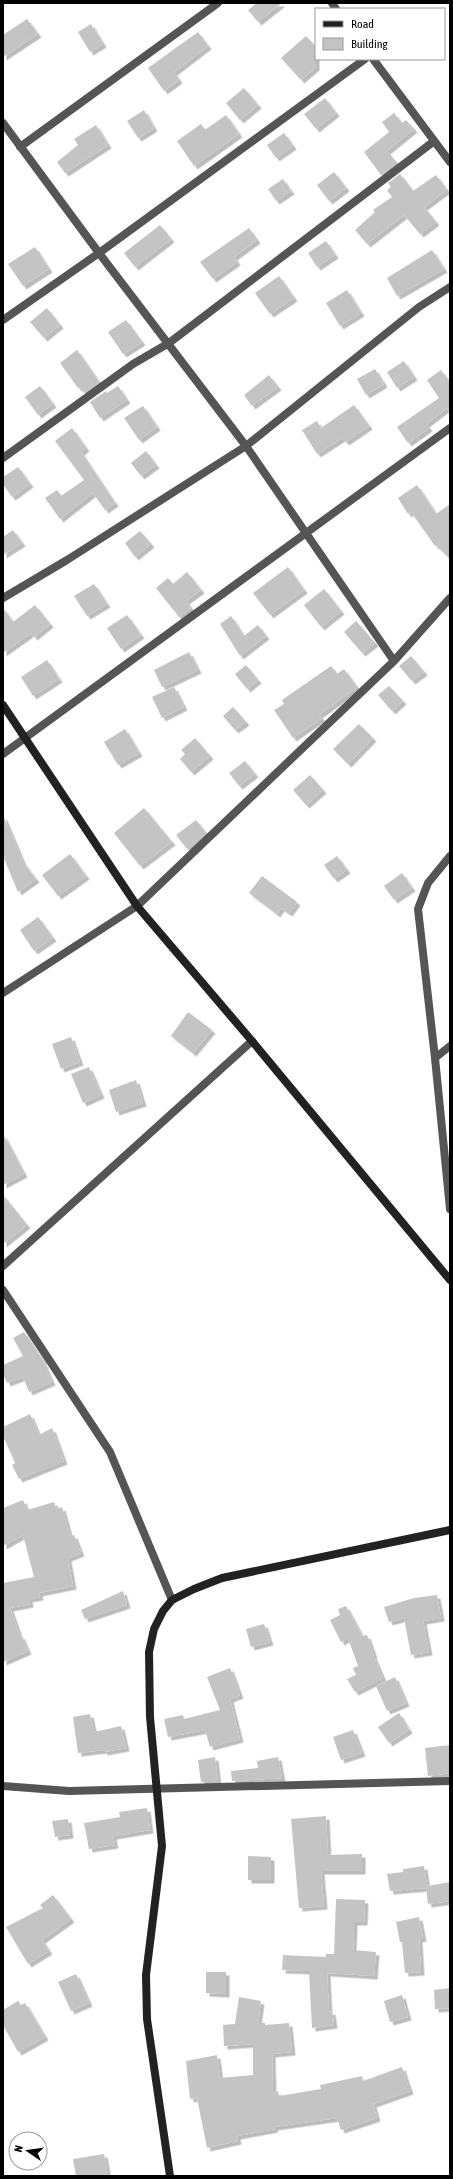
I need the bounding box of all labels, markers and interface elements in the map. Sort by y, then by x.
legend [315,8,445,60]
text: Road [351,17,374,31]
text: Building [351,37,389,51]
north arrow [8,2131,48,2171]
text: N [12,2144,25,2153]

